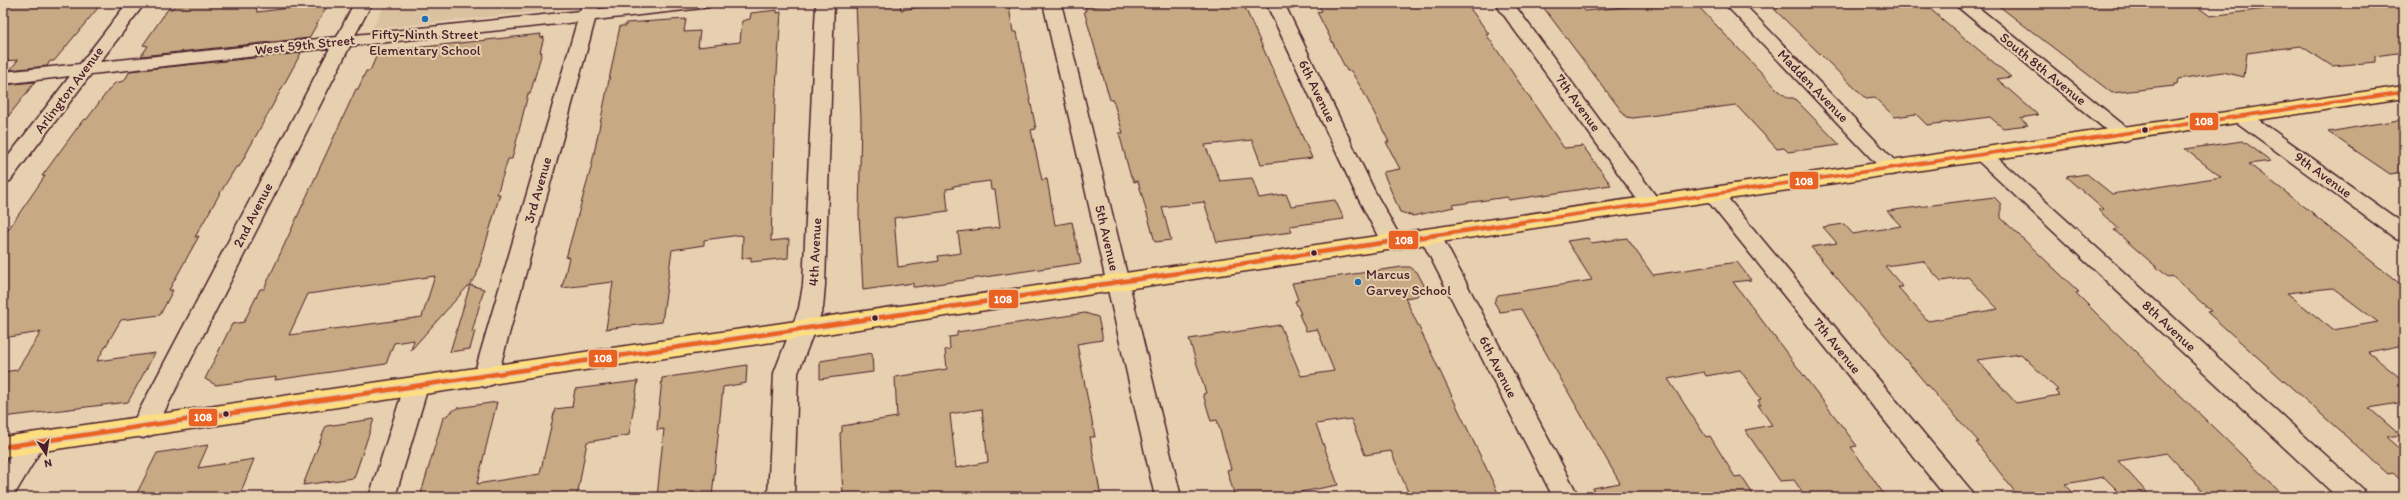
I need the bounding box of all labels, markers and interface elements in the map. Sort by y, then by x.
marker: Fifty-Ninth Street Elementary School [420,14,430,24]
place label: Fifty-Ninth Street Elementary School [369,26,481,59]
street label: South 8th Avenue [1996,29,2090,109]
street label: West 59th Street [254,31,356,59]
street label: Arlington Avenue [31,43,107,137]
street label: Madden Avenue [1774,46,1852,126]
street label: 6th Avenue [1295,57,1340,125]
street label: 7th Avenue [1551,71,1605,135]
line badge: 108 [2189,112,2219,131]
text: 108 [2195,115,2213,128]
unlabelled marker [2140,125,2150,135]
street label: 9th Avenue [2291,148,2355,202]
street label: 3rd Avenue [520,155,556,225]
line badge: 108 [1789,171,1819,190]
text: 108 [1795,175,1813,188]
street label: 2nd Avenue [229,180,277,250]
street label: 5th Avenue [1091,203,1123,273]
street label: 4th Avenue [805,217,825,287]
line badge: 108 [1388,230,1419,250]
text: 108 [1395,234,1413,247]
unlabelled marker [1309,248,1319,258]
place label: Marcus Garvey School [1366,266,1451,299]
marker: Marcus Garvey School [1353,277,1363,287]
line badge: 108 [988,289,1019,309]
text: 108 [994,293,1012,306]
street label: 8th Avenue [2138,297,2200,355]
unlabelled marker [870,313,880,323]
street label: 7th Avenue [1809,315,1865,378]
street label: 6th Avenue [1475,333,1521,401]
line badge: 108 [588,349,618,368]
text: 108 [594,352,612,365]
line badge: 108 [188,408,218,427]
unlabelled marker [221,409,231,419]
text: 108 [194,411,212,424]
north arrow [26,434,66,474]
text: N [43,456,53,470]

